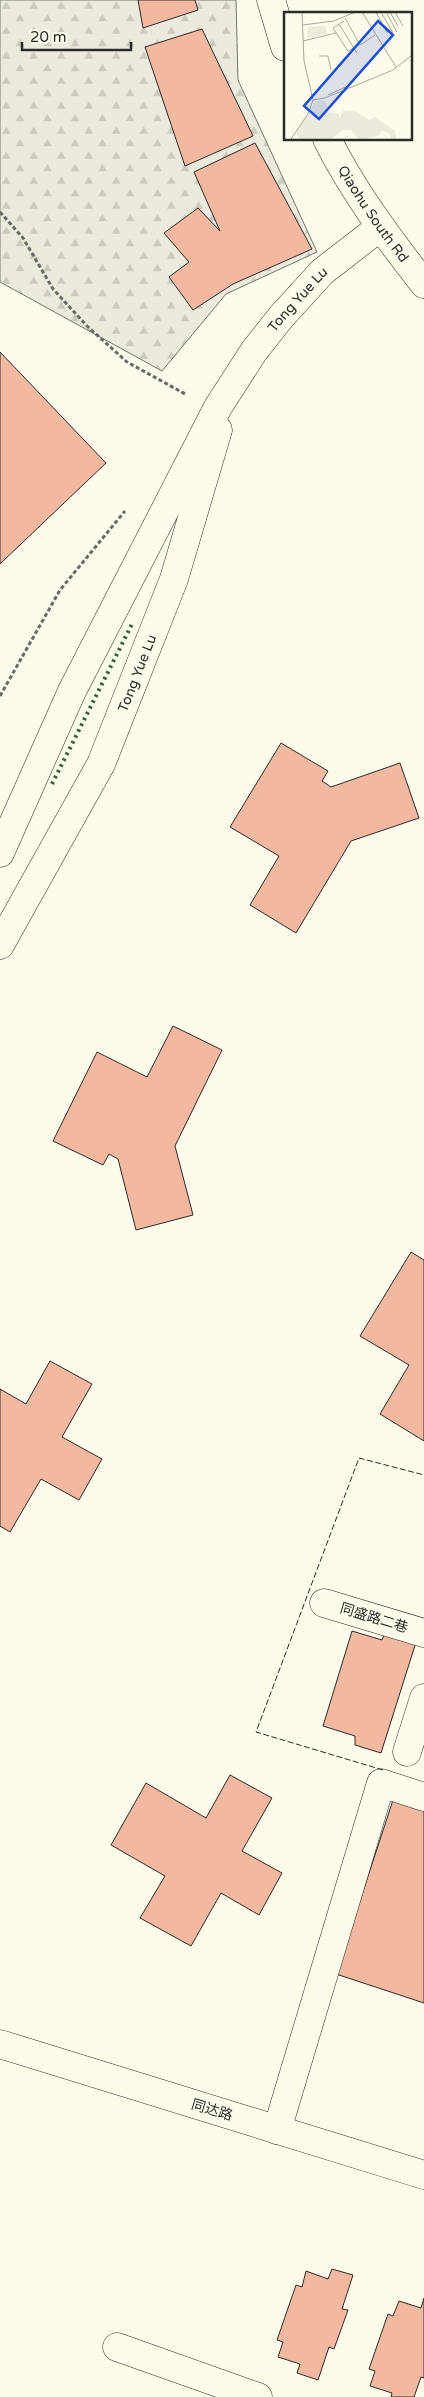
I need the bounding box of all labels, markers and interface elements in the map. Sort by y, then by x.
inset map [284,12,412,140]
scale bar [22,20,131,52]
text: 20 m [30,28,67,46]
street label: Qiaohu South Rd [334,162,413,266]
street label: Tong Yue Lu [264,263,331,335]
street label: Tong Yue Lu [114,632,160,714]
street label: 同盛路二巷 [338,1600,410,1636]
street label: 同达路 [189,2096,235,2124]

